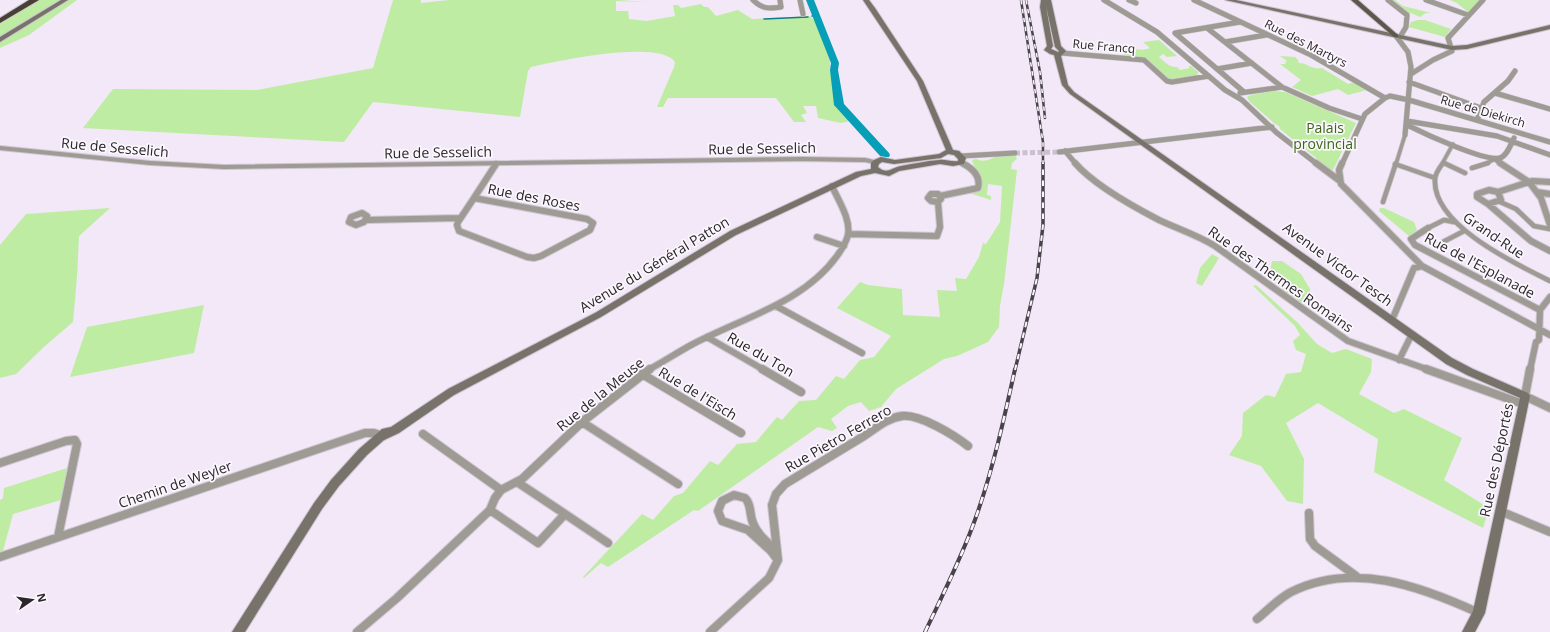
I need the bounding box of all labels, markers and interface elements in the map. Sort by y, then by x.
street label: Rue des Martyrs [1262,15,1351,71]
street label: Rue Francq [1072,35,1136,57]
street label: Rue de Diekirch [1439,91,1527,131]
park label: Palais provincial [1293,118,1357,153]
street label: Rue de Sesselich [60,133,170,161]
street label: Rue de Sesselich [708,138,816,158]
street label: Rue de Sesselich [384,142,492,162]
street label: Rue des Roses [486,179,582,215]
street label: Grand-Rue [1459,207,1529,263]
street label: Avenue du Général Patton [576,212,732,316]
street label: Avenue Victor Tesch [1279,218,1397,310]
street label: Rue des Thermes Romains [1205,222,1358,337]
street label: Rue de l'Esplanade [1421,228,1539,302]
street label: Rue du Ton [724,327,798,381]
street label: Rue de la Meuse [552,353,648,435]
street label: Rue de l'Eisch [655,362,741,424]
street label: Rue Pietro Ferrero [781,400,895,476]
street label: Rue des Déportés [1475,401,1517,519]
street label: Chemin de Weyler [116,456,235,512]
north arrow [12,580,52,620]
text: N [34,592,51,604]

